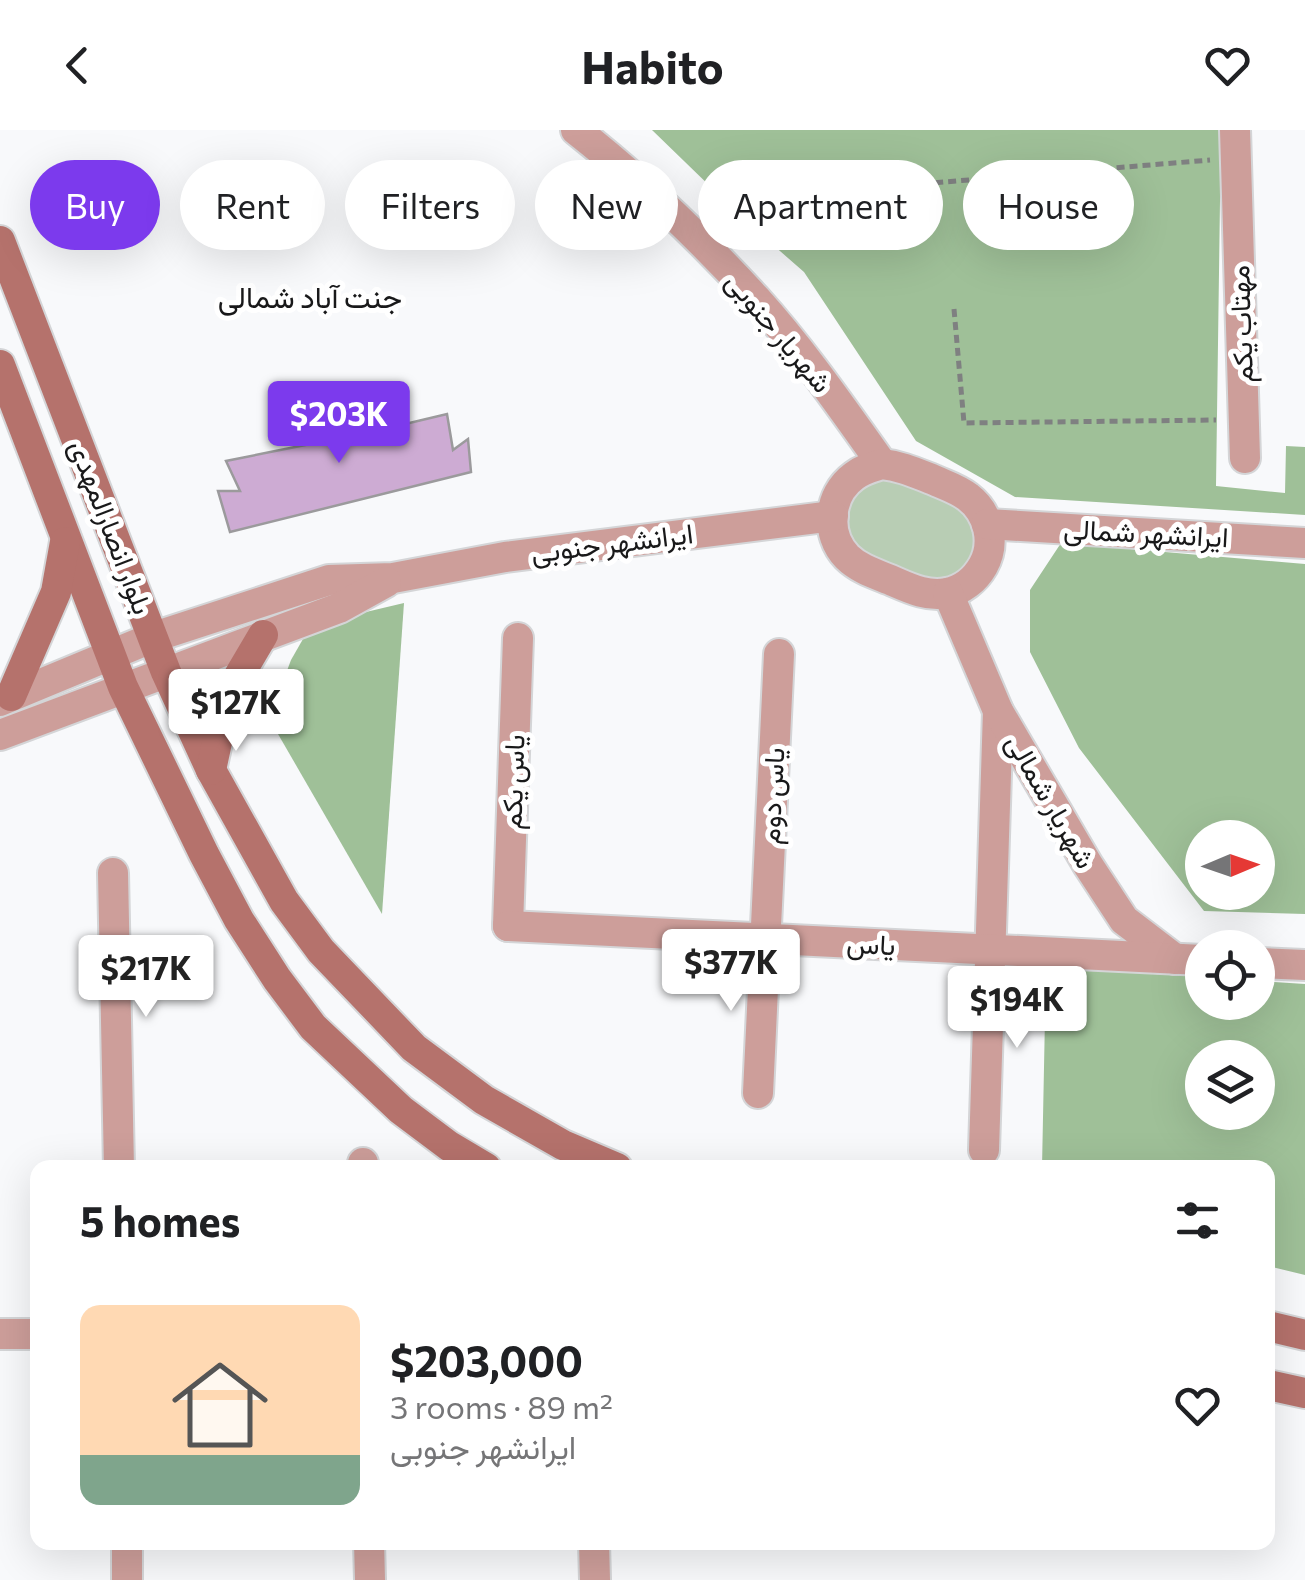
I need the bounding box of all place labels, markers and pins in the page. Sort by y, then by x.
pin: $203K [269,381,409,466]
pin: $127K [166,669,306,754]
pin: $377K [661,929,801,1014]
pin: $217K [76,935,216,1020]
pin: $194K [947,966,1087,1051]

